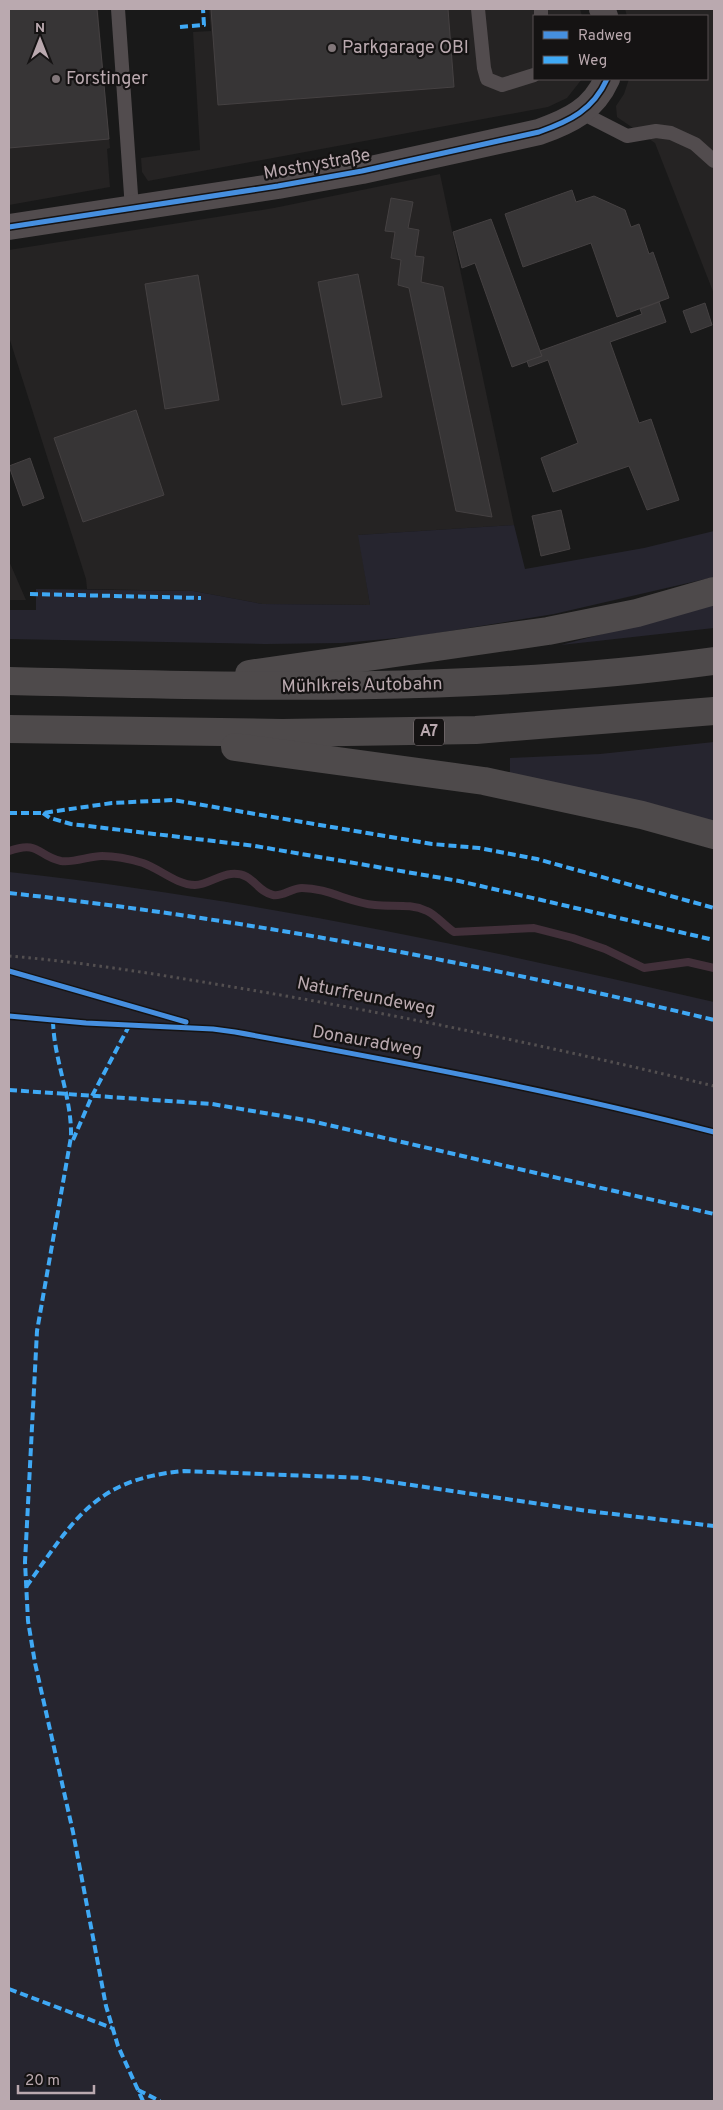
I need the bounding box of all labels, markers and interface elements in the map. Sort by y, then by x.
north arrow [15,15,65,65]
legend [533,15,708,80]
text: N [35,20,45,37]
text: Radweg [578,27,632,46]
place label: Parkgarage OBI [342,37,469,60]
marker: Parkgarage OBI [326,42,338,54]
text: Weg [578,52,607,71]
place label: Forstinger [66,68,148,91]
marker: Forstinger [50,73,62,85]
street label: Mostnystraße [262,144,372,186]
street label: Mühlkreis Autobahn [281,673,443,699]
road number: A7 [414,719,444,746]
street label: Naturfreundeweg [295,972,437,1022]
street label: Donauradweg [310,1021,424,1063]
scale bar [18,2062,94,2094]
text: 20 m [25,2072,60,2091]

